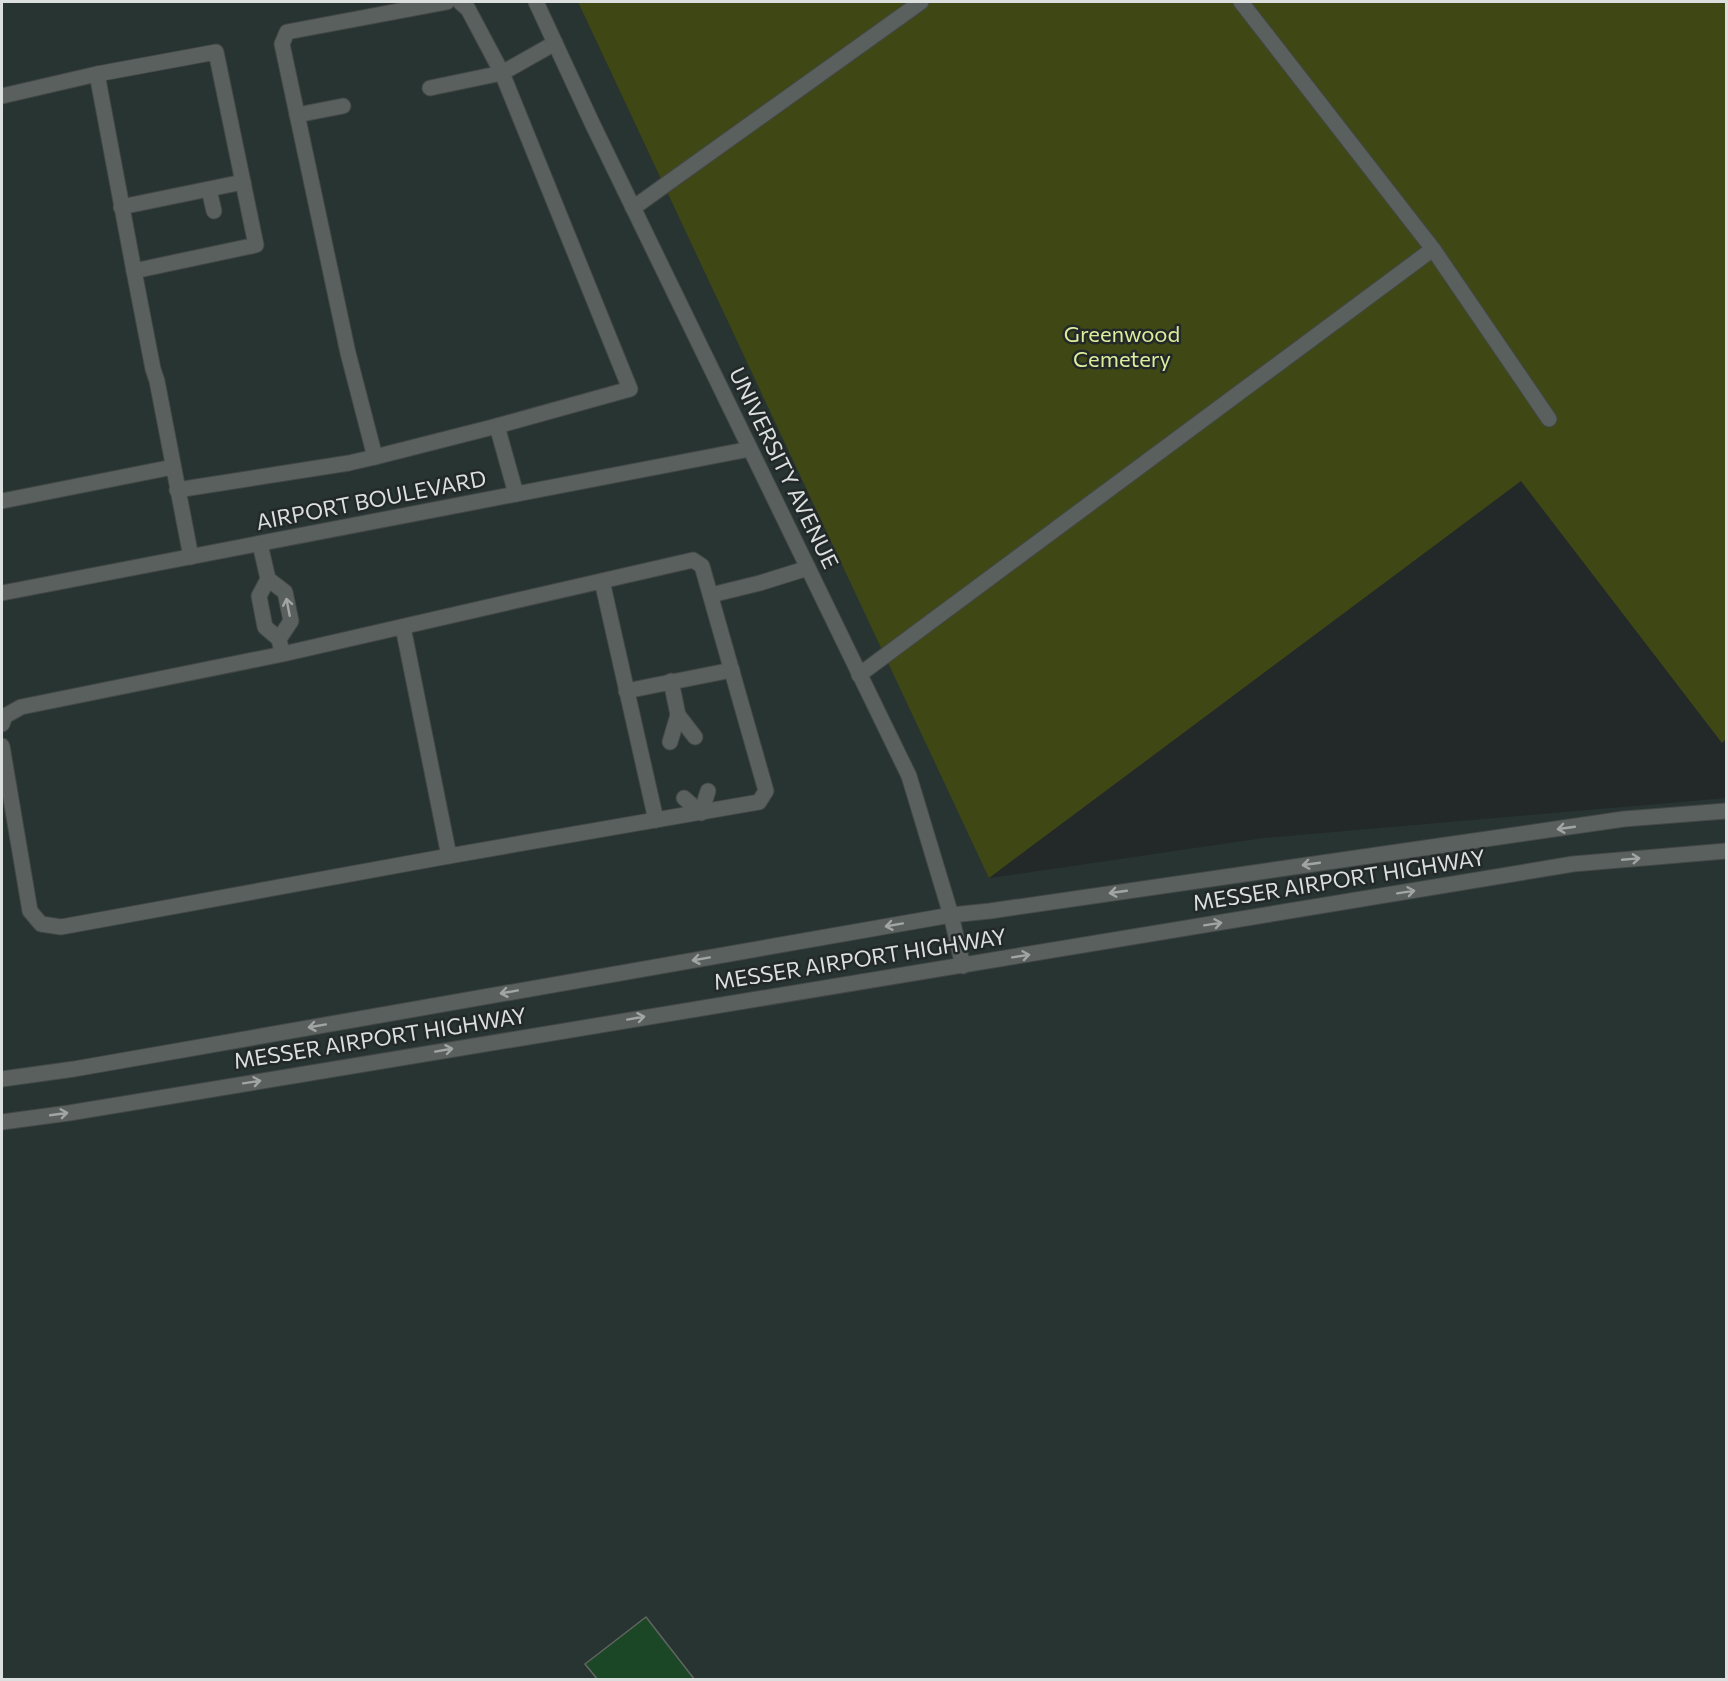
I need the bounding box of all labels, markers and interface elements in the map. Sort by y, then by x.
park label: Greenwood Cemetery [1064,320,1180,372]
street label: UNIVERSITY AVENUE [724,363,845,573]
street label: AIRPORT BOULEVARD [253,464,488,535]
one-way arrow [282,597,293,617]
one-way arrow [1557,822,1576,833]
street label: MESSER AIRPORT HIGHWAY [1191,843,1487,916]
one-way arrow [1621,853,1641,864]
one-way arrow [1301,859,1321,870]
one-way arrow [1395,886,1415,897]
one-way arrow [1108,887,1128,898]
one-way arrow [1203,918,1223,929]
one-way arrow [884,920,904,931]
street label: MESSER AIRPORT HIGHWAY [712,922,1008,995]
one-way arrow [1011,950,1030,961]
one-way arrow [692,953,712,964]
one-way arrow [500,987,520,998]
street label: MESSER AIRPORT HIGHWAY [232,1001,528,1074]
one-way arrow [626,1012,646,1023]
one-way arrow [308,1021,328,1032]
one-way arrow [434,1045,454,1056]
one-way arrow [241,1077,261,1088]
one-way arrow [49,1109,69,1120]

